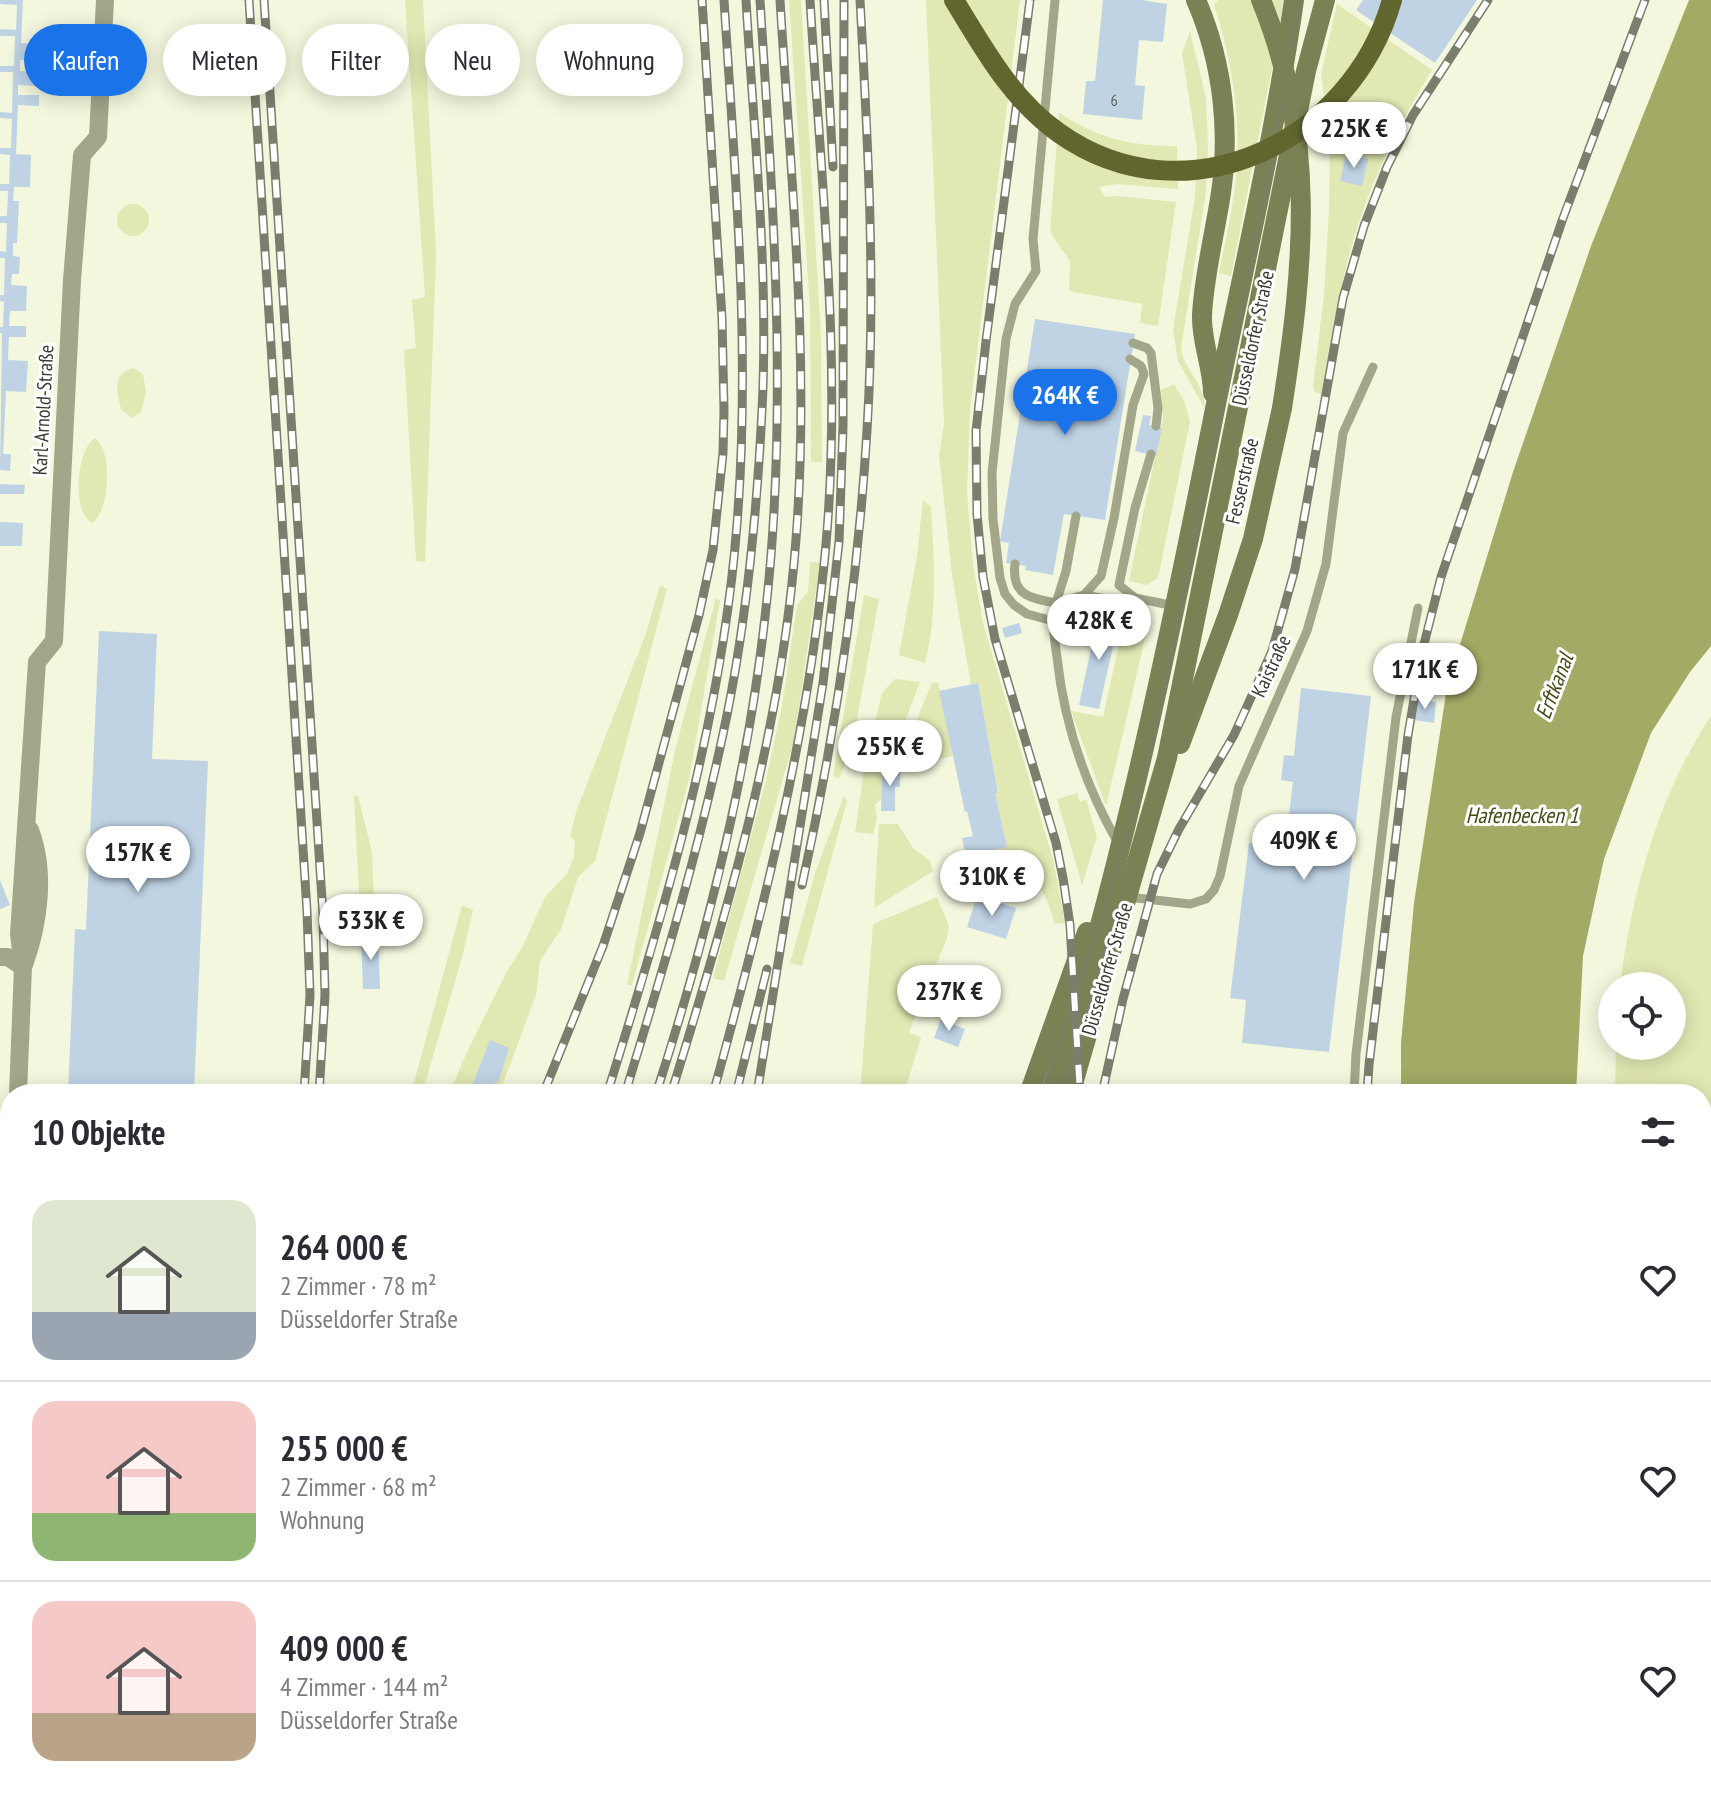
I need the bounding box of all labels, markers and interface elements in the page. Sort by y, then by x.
chip: Kaufen [24,24,147,96]
chip: Mieten [163,24,286,96]
chip: Filter [302,24,409,96]
chip: Neu [425,24,520,96]
chip: Wohnung [536,24,683,96]
house number: 6 [1110,90,1118,110]
pin: 225K € [1289,102,1419,170]
text: 225K € [1320,111,1388,144]
street label: Düsseldorfer Straße [1226,268,1280,408]
street label: Karl-Arnold-Straße [27,344,59,476]
pin: 264K € [1000,369,1130,437]
text: 264K € [1031,378,1099,411]
street label: Fesserstraße [1219,435,1265,527]
pin: 428K € [1034,594,1164,662]
text: 428K € [1065,603,1133,636]
street label: Kaistraße [1245,631,1297,701]
pin: 171K € [1360,643,1490,711]
water label: Erftkanal [1529,648,1580,723]
text: 171K € [1391,652,1459,685]
pin: 255K € [825,720,955,788]
text: 255K € [856,729,924,762]
water label: Hafenbecken 1 [1466,801,1579,829]
pin: 409K € [1239,814,1369,882]
text: 409K € [1270,823,1338,856]
pin: 157K € [73,826,203,894]
text: 157K € [104,835,172,868]
pin: 310K € [927,850,1057,918]
text: 310K € [958,859,1026,892]
pin: 533K € [306,894,436,962]
street label: Düsseldorfer Straße [1076,900,1138,1038]
text: 533K € [337,903,405,936]
pin: 237K € [884,965,1014,1033]
map controls [1598,972,1686,1060]
button: locate [1598,972,1686,1060]
text: 237K € [915,974,983,1007]
text: 10 Objekte [32,1110,166,1154]
icon: filters [1636,1110,1680,1154]
text: 264 000 € [280,1225,408,1269]
icon: home [96,1232,192,1328]
icon: heart [1636,1258,1680,1302]
text: 2 Zimmer · 78 m² [280,1269,437,1302]
text: Düsseldorfer Straße [280,1302,458,1335]
text: 255 000 € [280,1426,408,1470]
icon: home [96,1433,192,1529]
icon: heart [1636,1459,1680,1503]
text: 2 Zimmer · 68 m² [280,1470,437,1503]
text: Wohnung [280,1503,365,1536]
text: 409 000 € [280,1626,408,1670]
icon: home [96,1633,192,1729]
icon: heart [1636,1659,1680,1703]
text: 4 Zimmer · 144 m² [280,1670,448,1703]
text: Düsseldorfer Straße [280,1703,458,1736]

